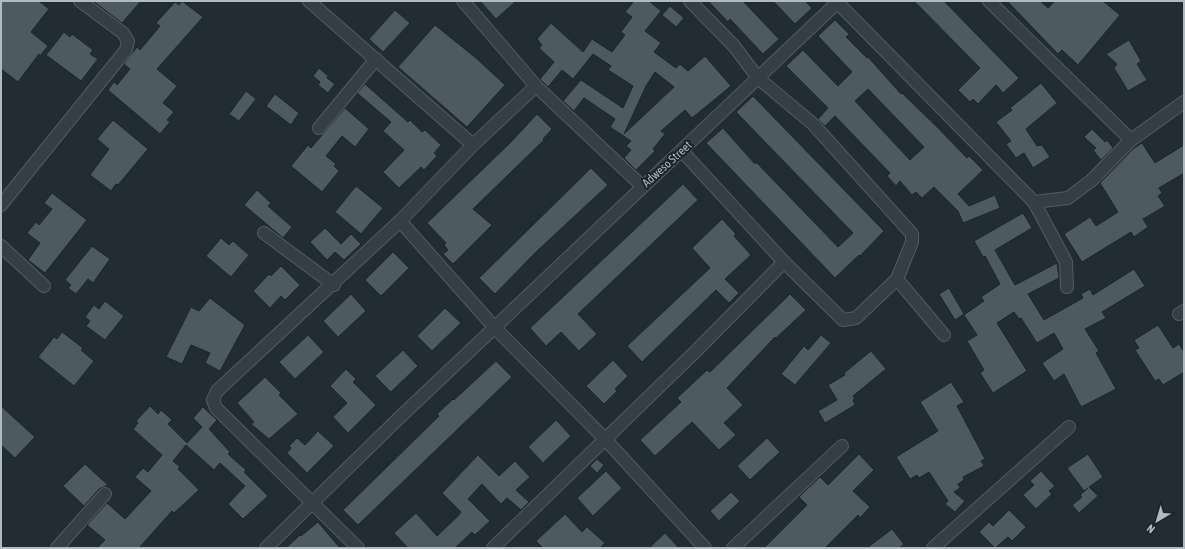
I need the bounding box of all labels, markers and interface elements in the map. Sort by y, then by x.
street label: Adweso Street [639,138,695,190]
north arrow [1137,501,1177,541]
text: N [1145,522,1157,536]

